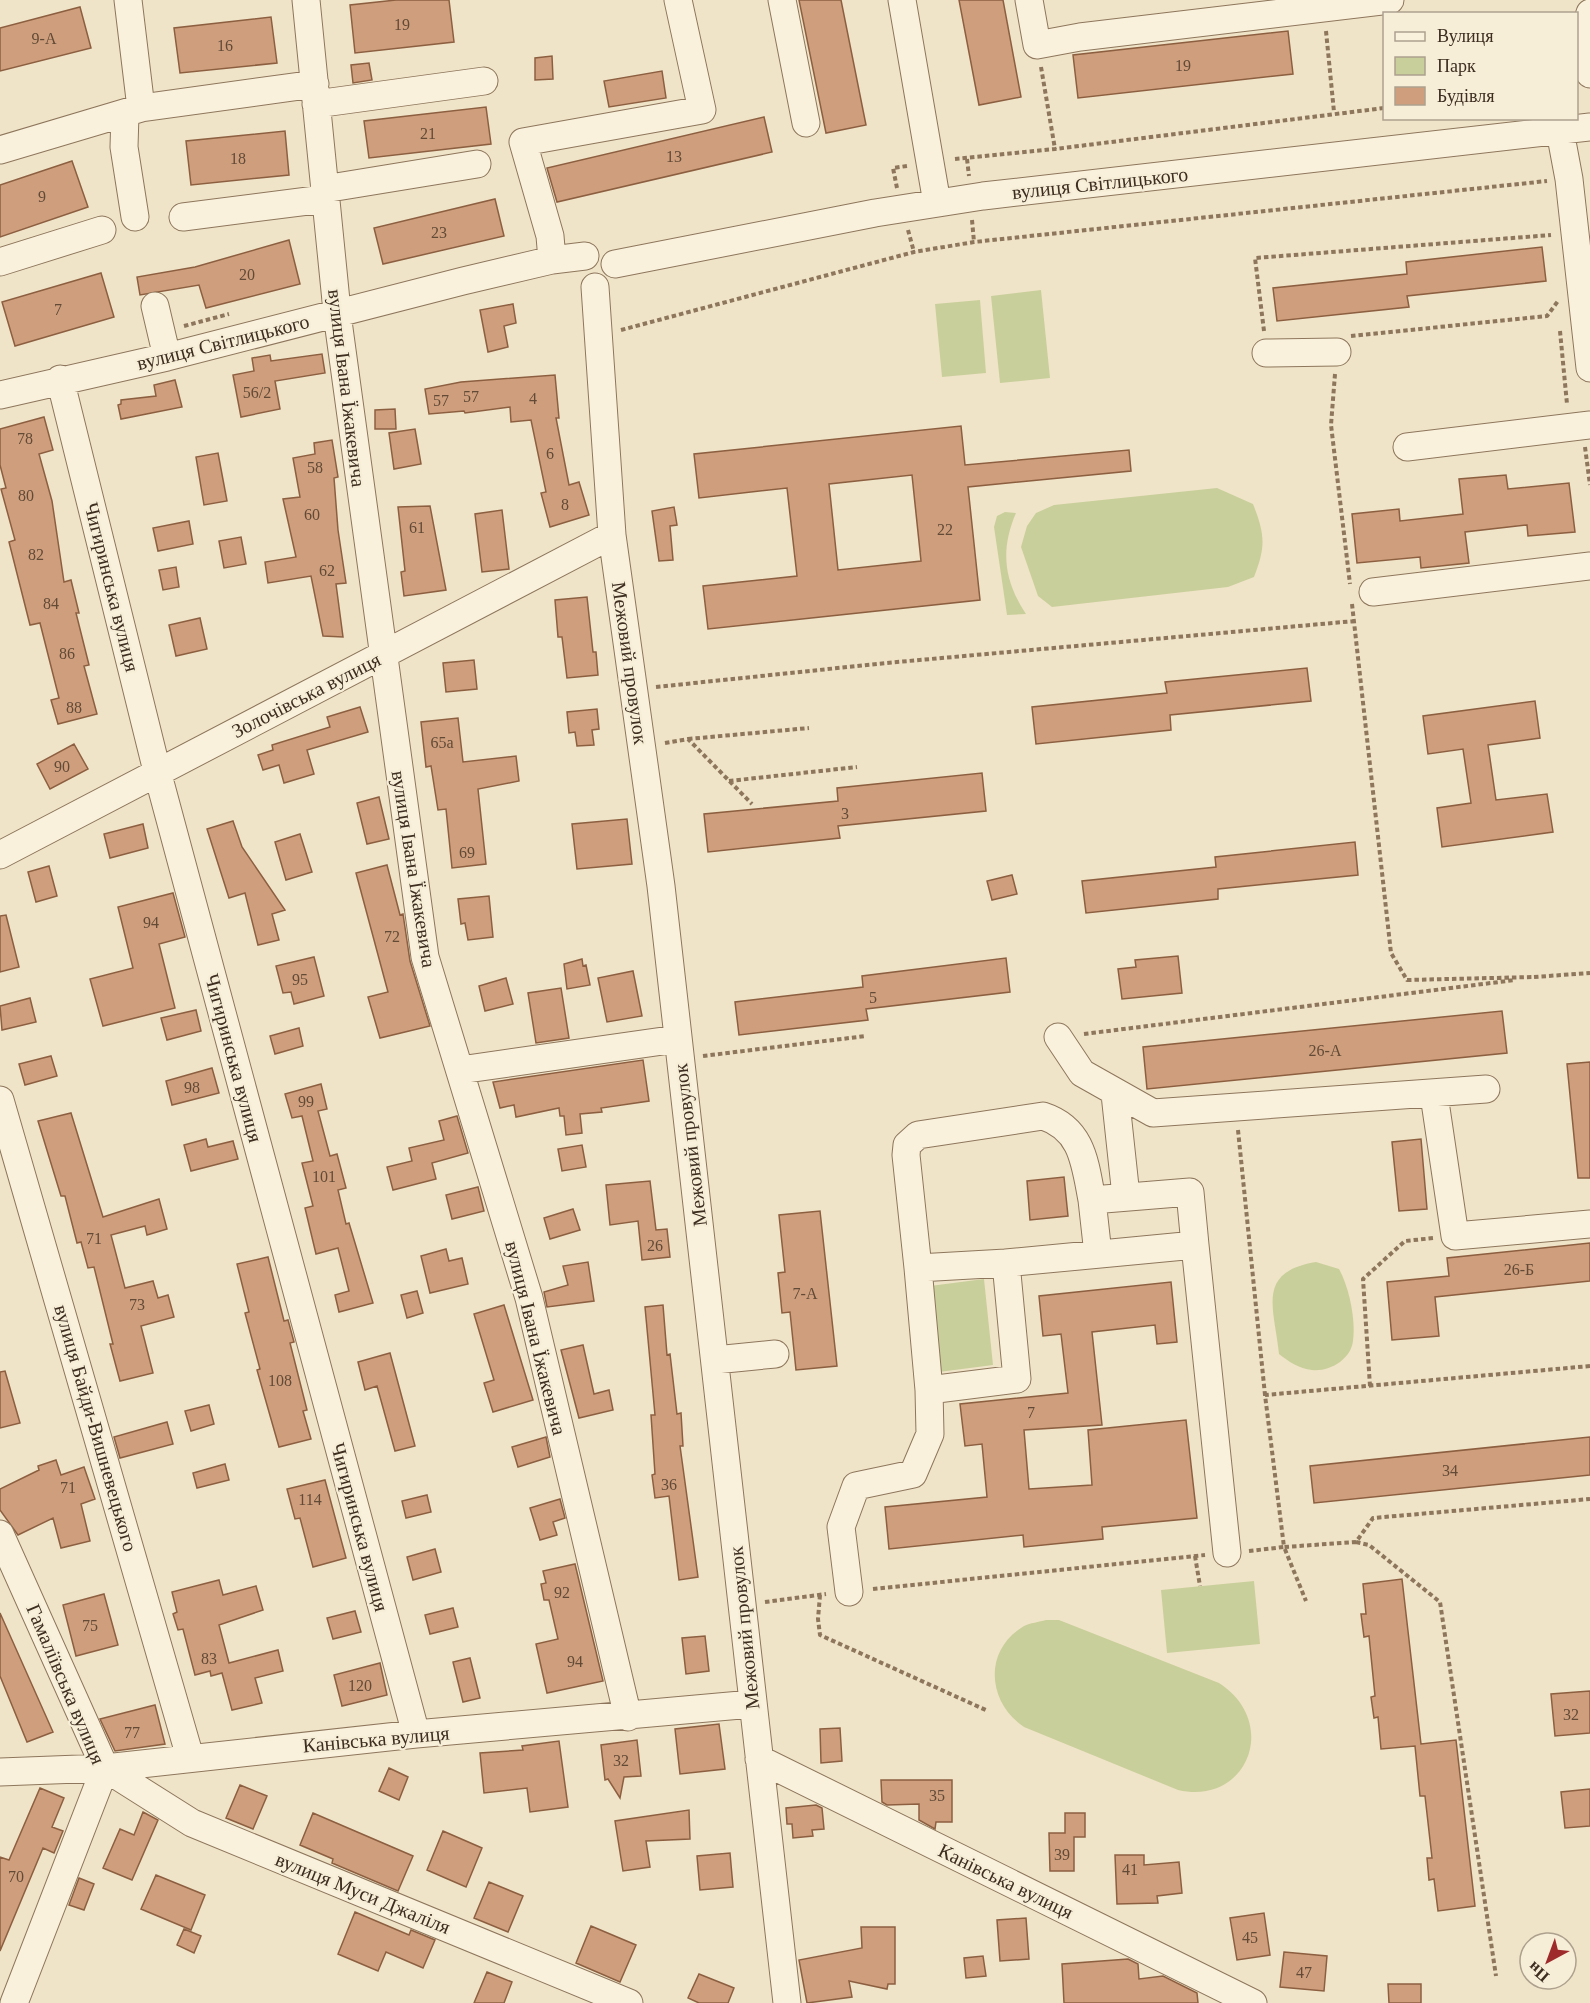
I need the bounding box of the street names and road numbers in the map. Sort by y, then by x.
street label: вулиця Світлицького [1011,163,1189,204]
street label: вулиця Івана Їжакевича [323,288,370,488]
street label: вулиця Світлицького [134,310,312,375]
street label: Чигиринська вулиця [79,500,144,674]
street label: Межовий провулок [607,580,652,746]
street label: Золочівська вулиця [228,648,384,743]
street label: вулиця Івана Їжакевича [387,769,440,969]
street label: Чигиринська вулиця [200,971,267,1145]
street label: Межовий провулок [669,1062,712,1228]
street label: вулиця Івана Їжакевича [500,1239,571,1438]
street label: вулиця Байди-Вишневецького [49,1302,142,1554]
street label: Чигиринська вулиця [326,1440,393,1614]
street label: Межовий провулок [724,1545,764,1711]
street label: Гамаліївська вулиця [21,1601,110,1768]
street label: Канівська вулиця [302,1722,450,1757]
street label: Канівська вулиця [935,1839,1077,1924]
street label: вулиця Муси Джаліля [272,1848,454,1939]

